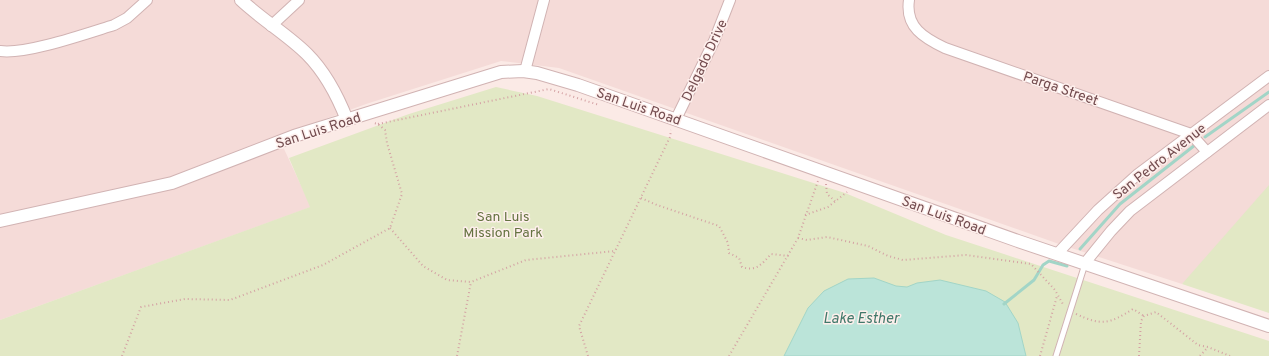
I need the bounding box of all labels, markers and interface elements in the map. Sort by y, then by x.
street label: Delgado Drive [679,17,732,104]
street label: Parga Street [1021,69,1100,110]
street label: San Luis Road [594,85,683,130]
street label: San Luis Road [274,110,363,153]
street label: San Pedro Avenue [1110,120,1210,204]
street label: San Luis Road [899,193,988,240]
park label: San Luis Mission Park [463,209,543,242]
water label: Lake Esther [823,310,900,329]

